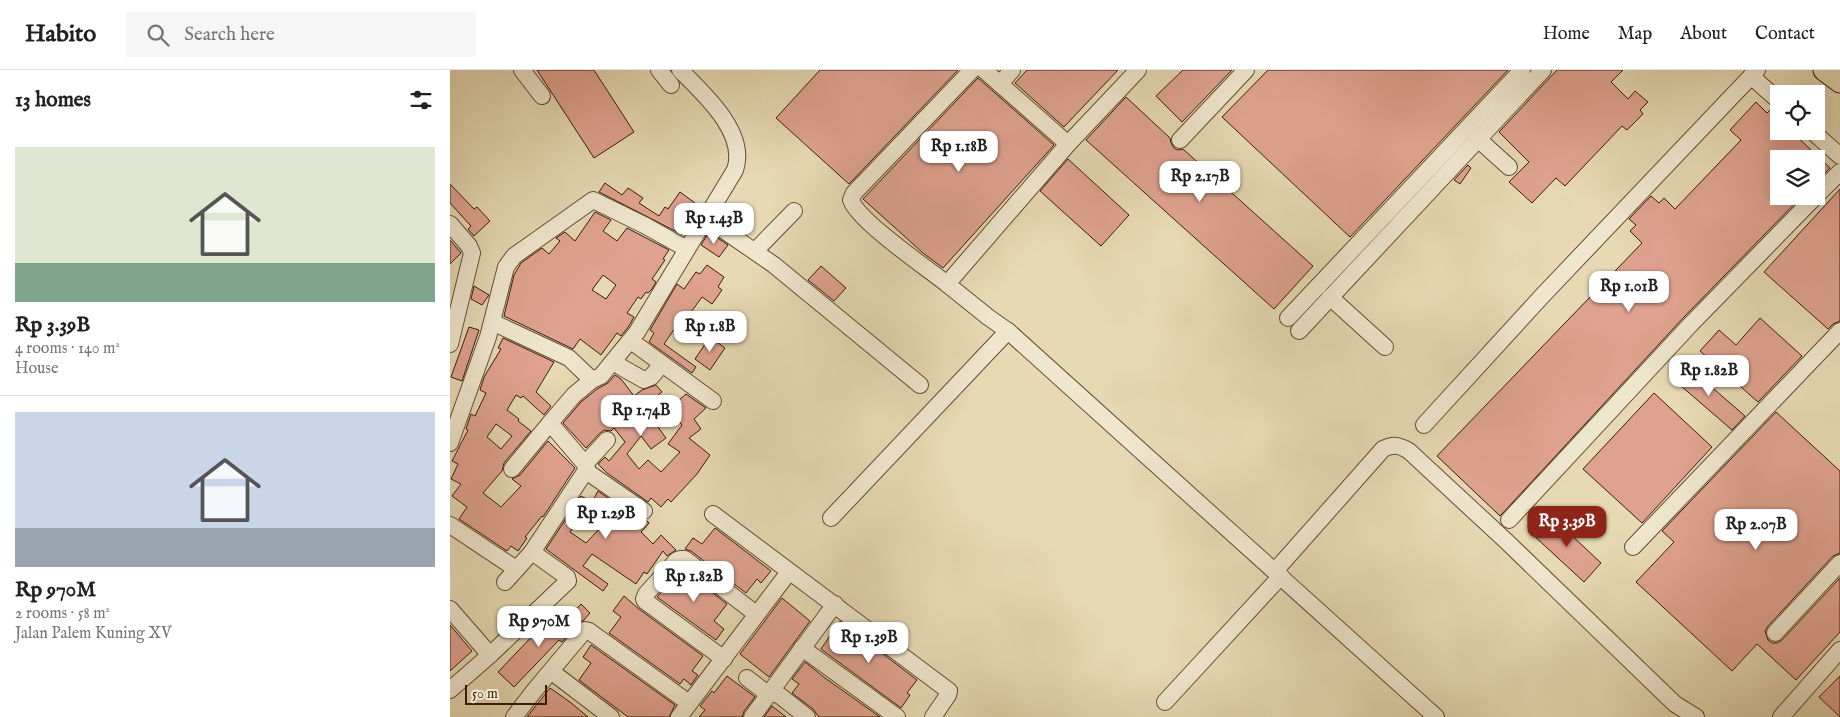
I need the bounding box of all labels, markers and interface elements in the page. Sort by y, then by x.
search box [126,12,476,57]
text: Habito [25,19,96,50]
icon: search [144,21,172,49]
text: Search here [184,23,275,47]
text: Home [1543,23,1590,46]
text: Map [1618,23,1652,46]
text: About [1680,23,1727,46]
text: Contact [1755,23,1815,46]
map controls [1770,85,1825,205]
button: locate [1770,85,1825,140]
icon: filters [407,86,435,114]
text: 13 homes [15,87,91,114]
pin: Rp 1.18B [907,131,1011,173]
text: Rp 1.18B [931,137,987,157]
button: layers [1770,150,1825,205]
pin: Rp 2.17B [1148,160,1252,203]
text: Rp 2.17B [1170,167,1230,187]
icon: home [180,179,270,269]
pin: Rp 1.43B [662,202,766,245]
text: Rp 1.43B [685,209,743,229]
pin: Rp 1.01B [1577,270,1681,313]
text: Rp 1.01B [1600,277,1658,297]
pin: Rp 1.8B [664,310,756,353]
text: Rp 3.39B [15,312,90,339]
text: Rp 1.8B [685,317,735,337]
text: 4 rooms · 140 m² [15,339,120,359]
pin: Rp 1.82B [1657,354,1761,397]
text: House [15,359,58,379]
text: Rp 1.82B [1680,361,1738,381]
pin: Rp 1.74B [589,394,693,437]
text: Rp 1.74B [612,401,670,421]
icon: home [180,445,270,535]
pin: Rp 1.29B [554,498,658,540]
text: Rp 1.29B [577,504,635,524]
pin: Rp 3.39B [1515,506,1619,548]
pin: Rp 2.07B [1704,508,1808,551]
text: Rp 3.39B [1538,512,1596,532]
text: Rp 2.07B [1725,515,1787,535]
pin: Rp 1.82B [642,560,746,603]
text: Rp 1.82B [665,567,723,587]
text: Rp 970M [15,577,96,604]
text: 2 rooms · 58 m² [15,604,110,624]
pin: Rp 970M [493,606,585,648]
text: Rp 970M [508,612,570,632]
pin: Rp 1.39B [817,622,921,664]
text: Jalan Palem Kuning XV [15,624,172,644]
text: Rp 1.39B [840,628,898,648]
scale bar [465,682,548,705]
text: 50 m [472,685,498,703]

